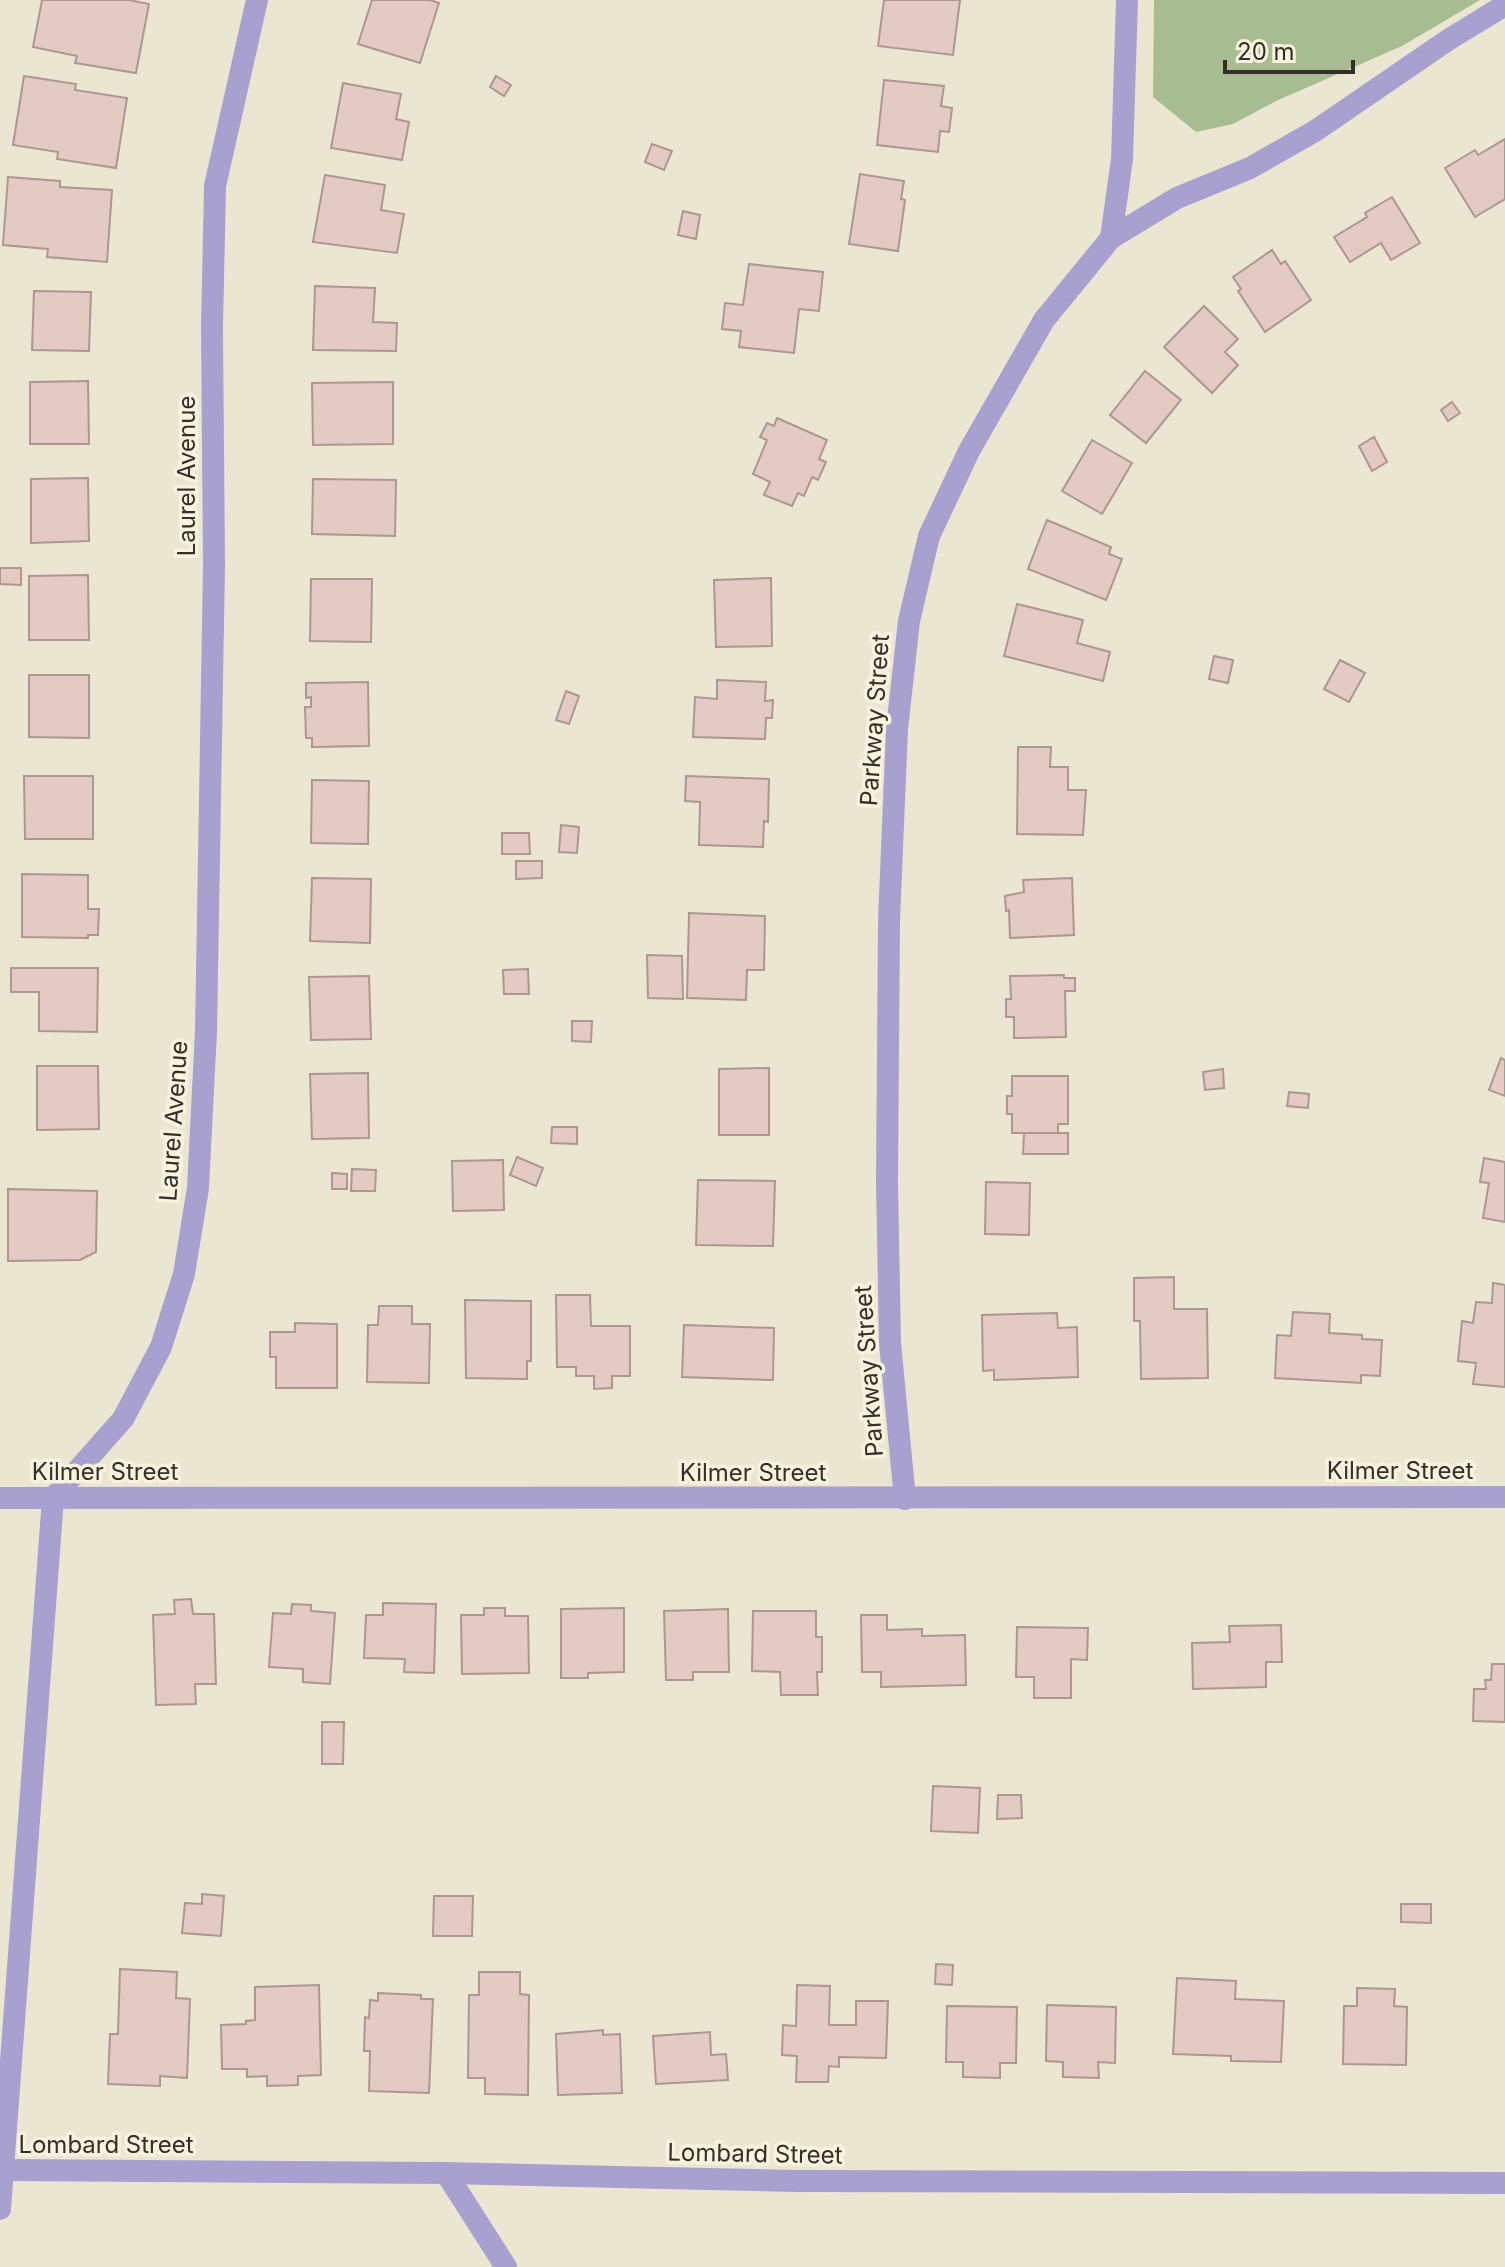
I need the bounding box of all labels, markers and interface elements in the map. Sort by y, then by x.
scale bar [1225,24,1353,74]
text: 20 m [1237,37,1295,66]
street label: Laurel Avenue [172,396,201,556]
street label: Parkway Street [854,633,895,807]
street label: Laurel Avenue [153,1040,194,1202]
street label: Parkway Street [848,1284,889,1458]
street label: Kilmer Street [1327,1456,1473,1485]
street label: Kilmer Street [32,1457,178,1486]
street label: Kilmer Street [680,1458,826,1487]
street label: Lombard Street [18,2130,194,2159]
street label: Lombard Street [667,2137,843,2170]

